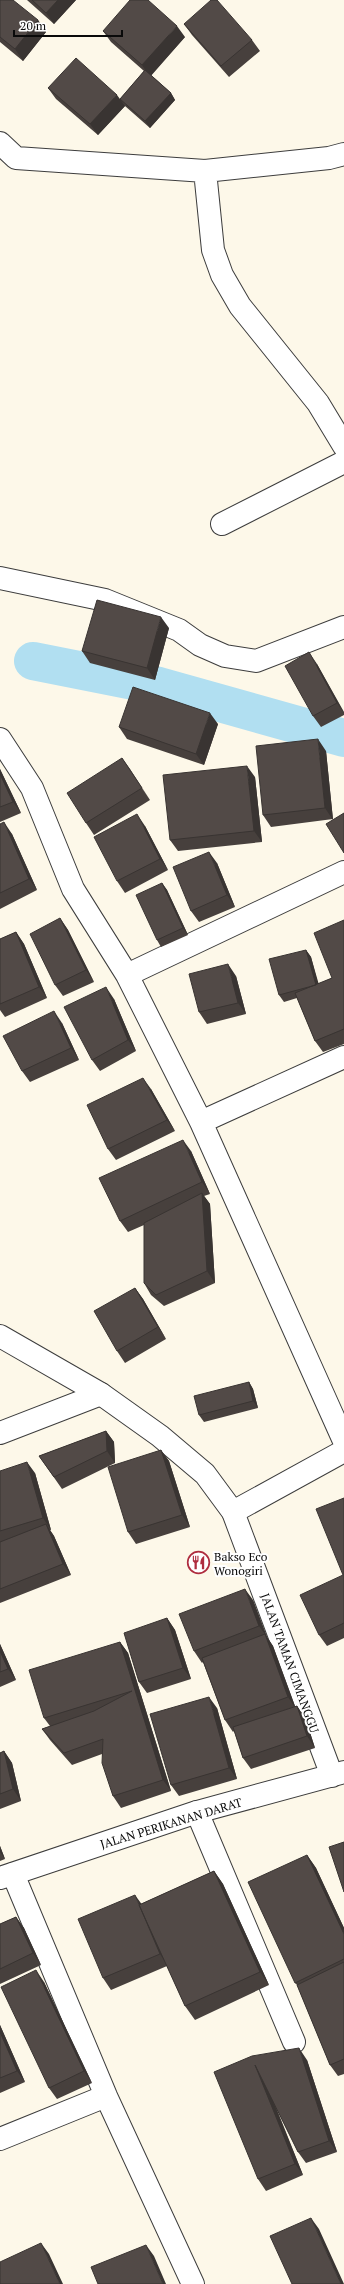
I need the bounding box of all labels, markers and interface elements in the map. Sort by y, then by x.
scale bar [14,12,122,38]
text: 20 m [20,18,47,33]
place label: Bakso Eco Wonogiri [214,1549,268,1578]
restaurant icon: Bakso Eco Wonogiri [186,1550,212,1576]
street label: JALAN TAMAN CIMANGGU [258,1591,322,1735]
street label: JALAN PERIKANAN DARAT [98,1794,244,1852]

